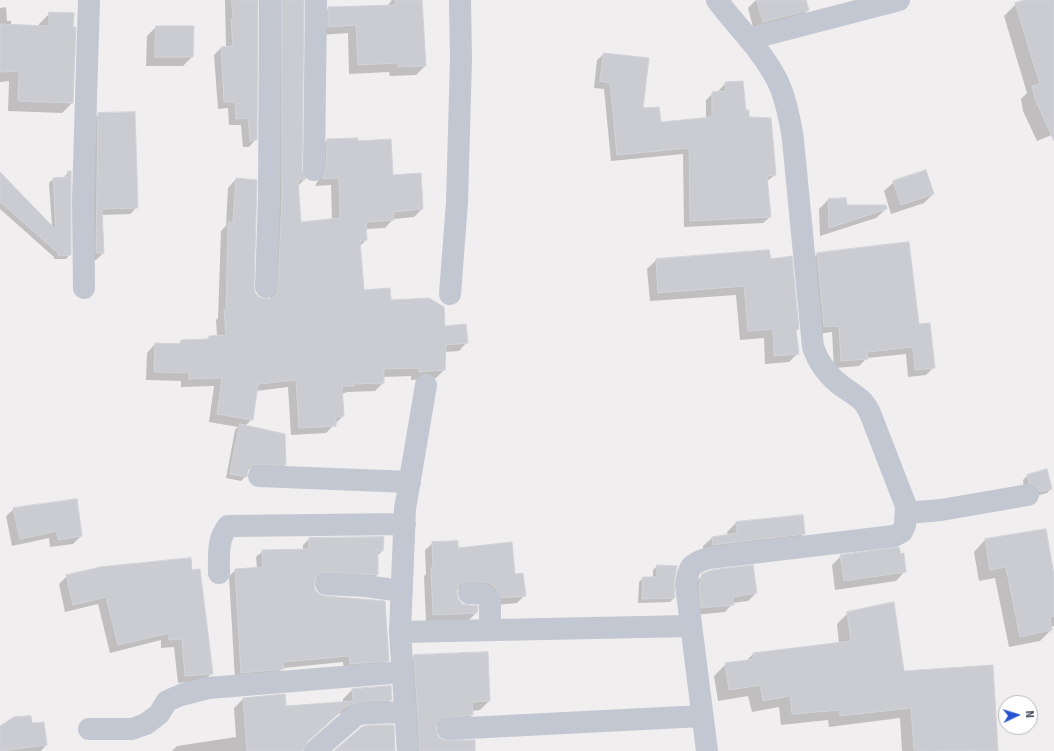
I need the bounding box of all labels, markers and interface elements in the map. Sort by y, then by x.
north arrow [998,695,1038,735]
text: N [1023,710,1036,718]

